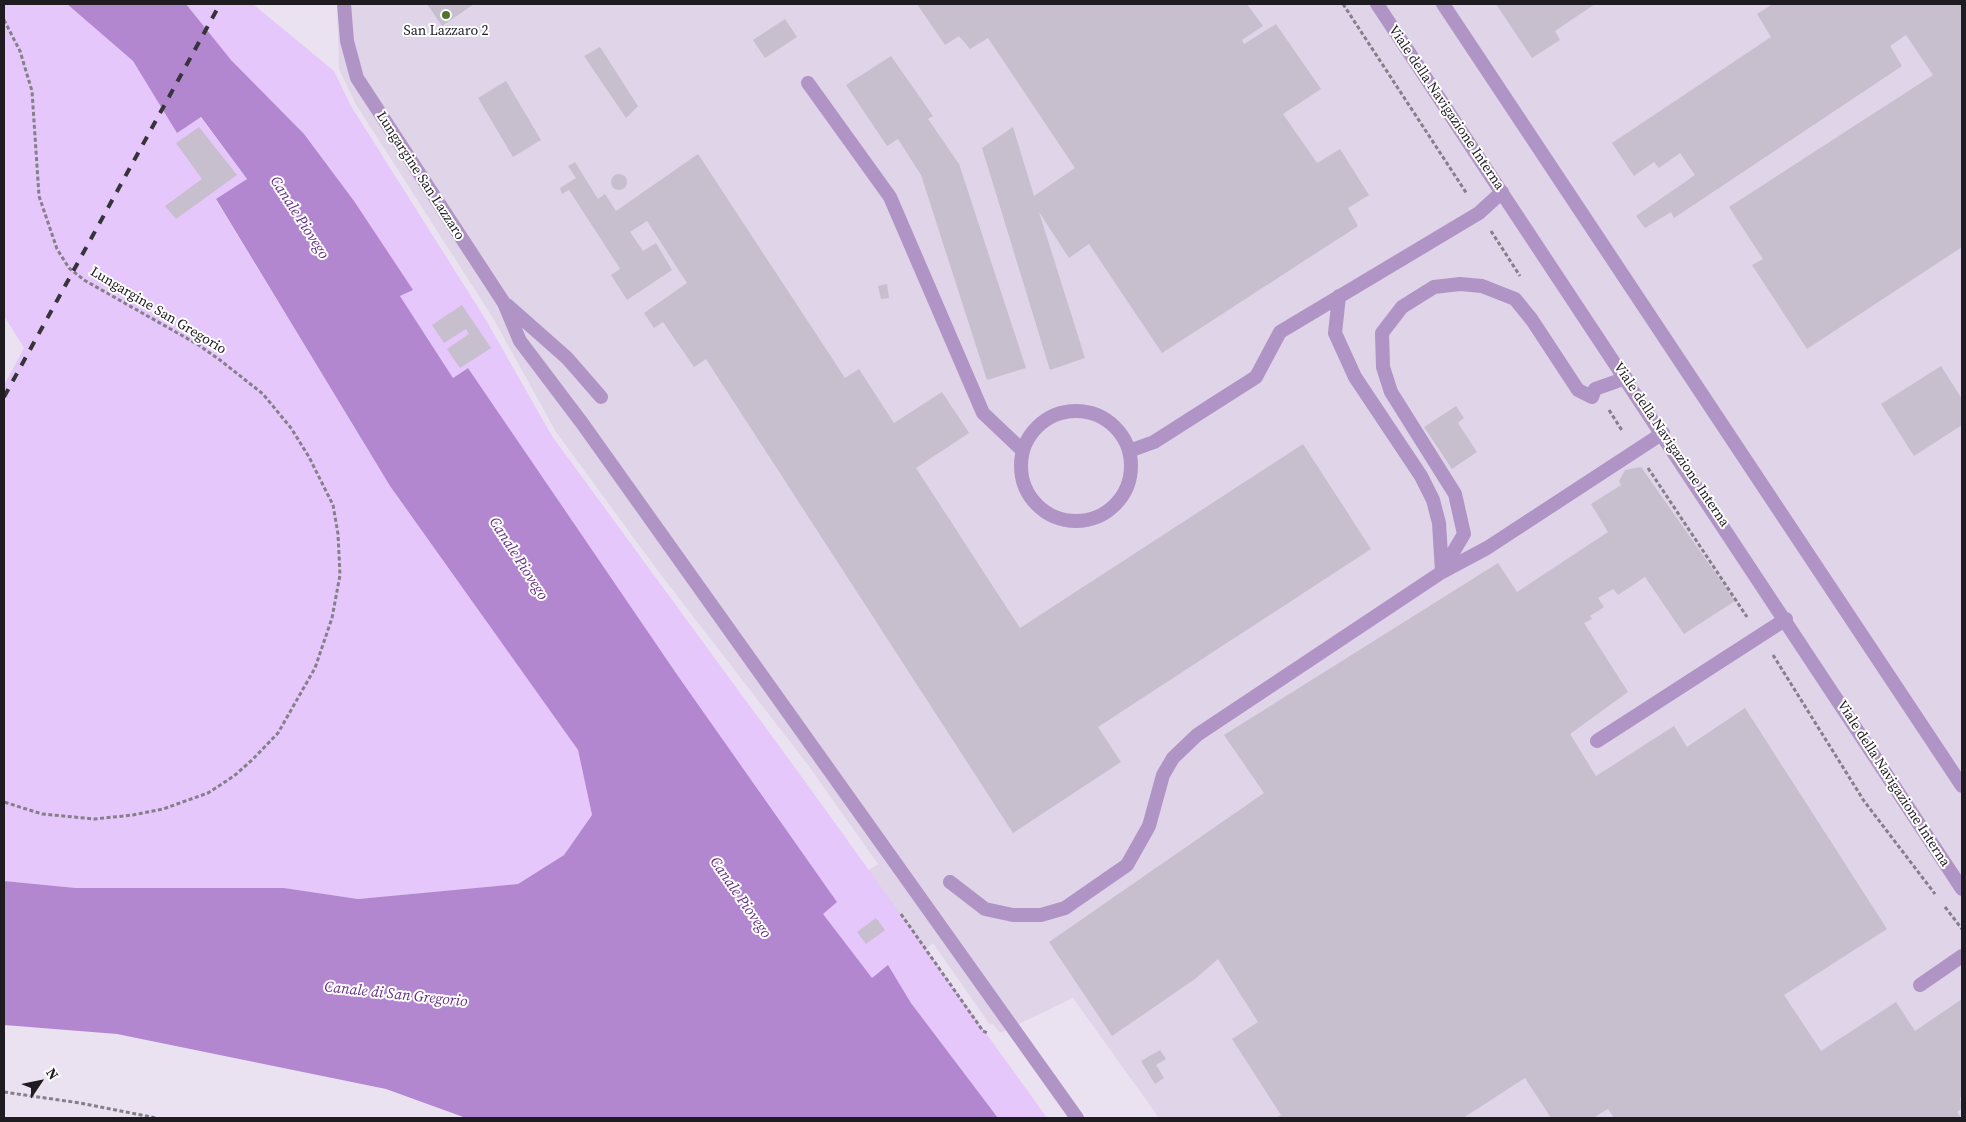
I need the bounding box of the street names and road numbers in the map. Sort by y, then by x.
street label: Viale della Navigazione Interna [1385,23,1507,193]
street label: Lungargine San Lazzaro [372,109,468,243]
street label: Lungargine San Gregorio [87,264,229,358]
street label: Viale della Navigazione Interna [1610,360,1732,530]
street label: Viale della Navigazione Interna [1833,698,1953,870]

